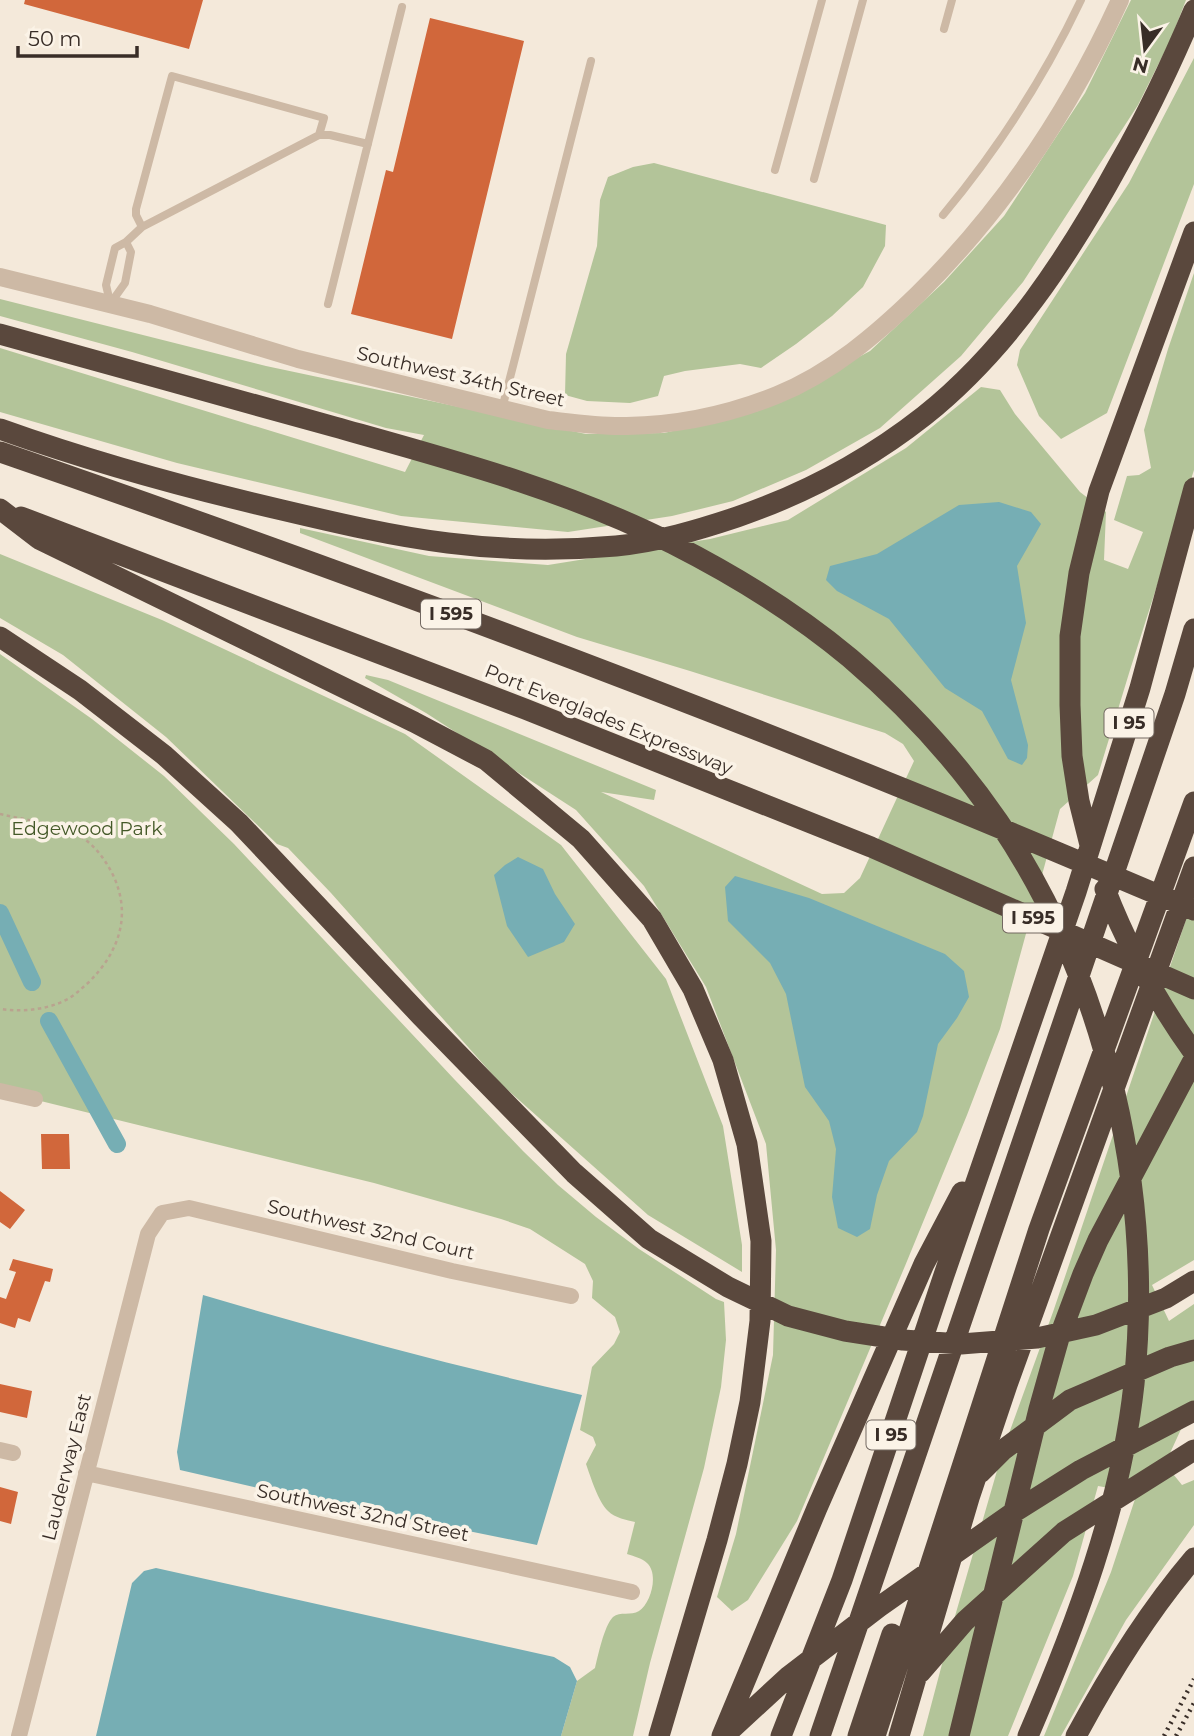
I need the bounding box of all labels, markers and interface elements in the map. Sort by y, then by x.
scale bar [18,14,136,58]
north arrow [1110,14,1180,84]
text: 50 m [28,26,82,51]
text: N [1130,52,1151,78]
street label: Southwest 34th Street [355,341,567,412]
road number: I 595 [421,600,481,628]
street label: Port Everglades Expressway [481,659,737,780]
road number: I 95 [1104,708,1154,738]
park label: Edgewood Park [11,817,163,840]
road number: I 595 [1003,903,1063,932]
street label: Southwest 32nd Court [265,1194,477,1265]
street label: Lauderway East [37,1391,96,1543]
road number: I 95 [866,1420,916,1450]
street label: Southwest 32nd Street [255,1479,471,1546]

